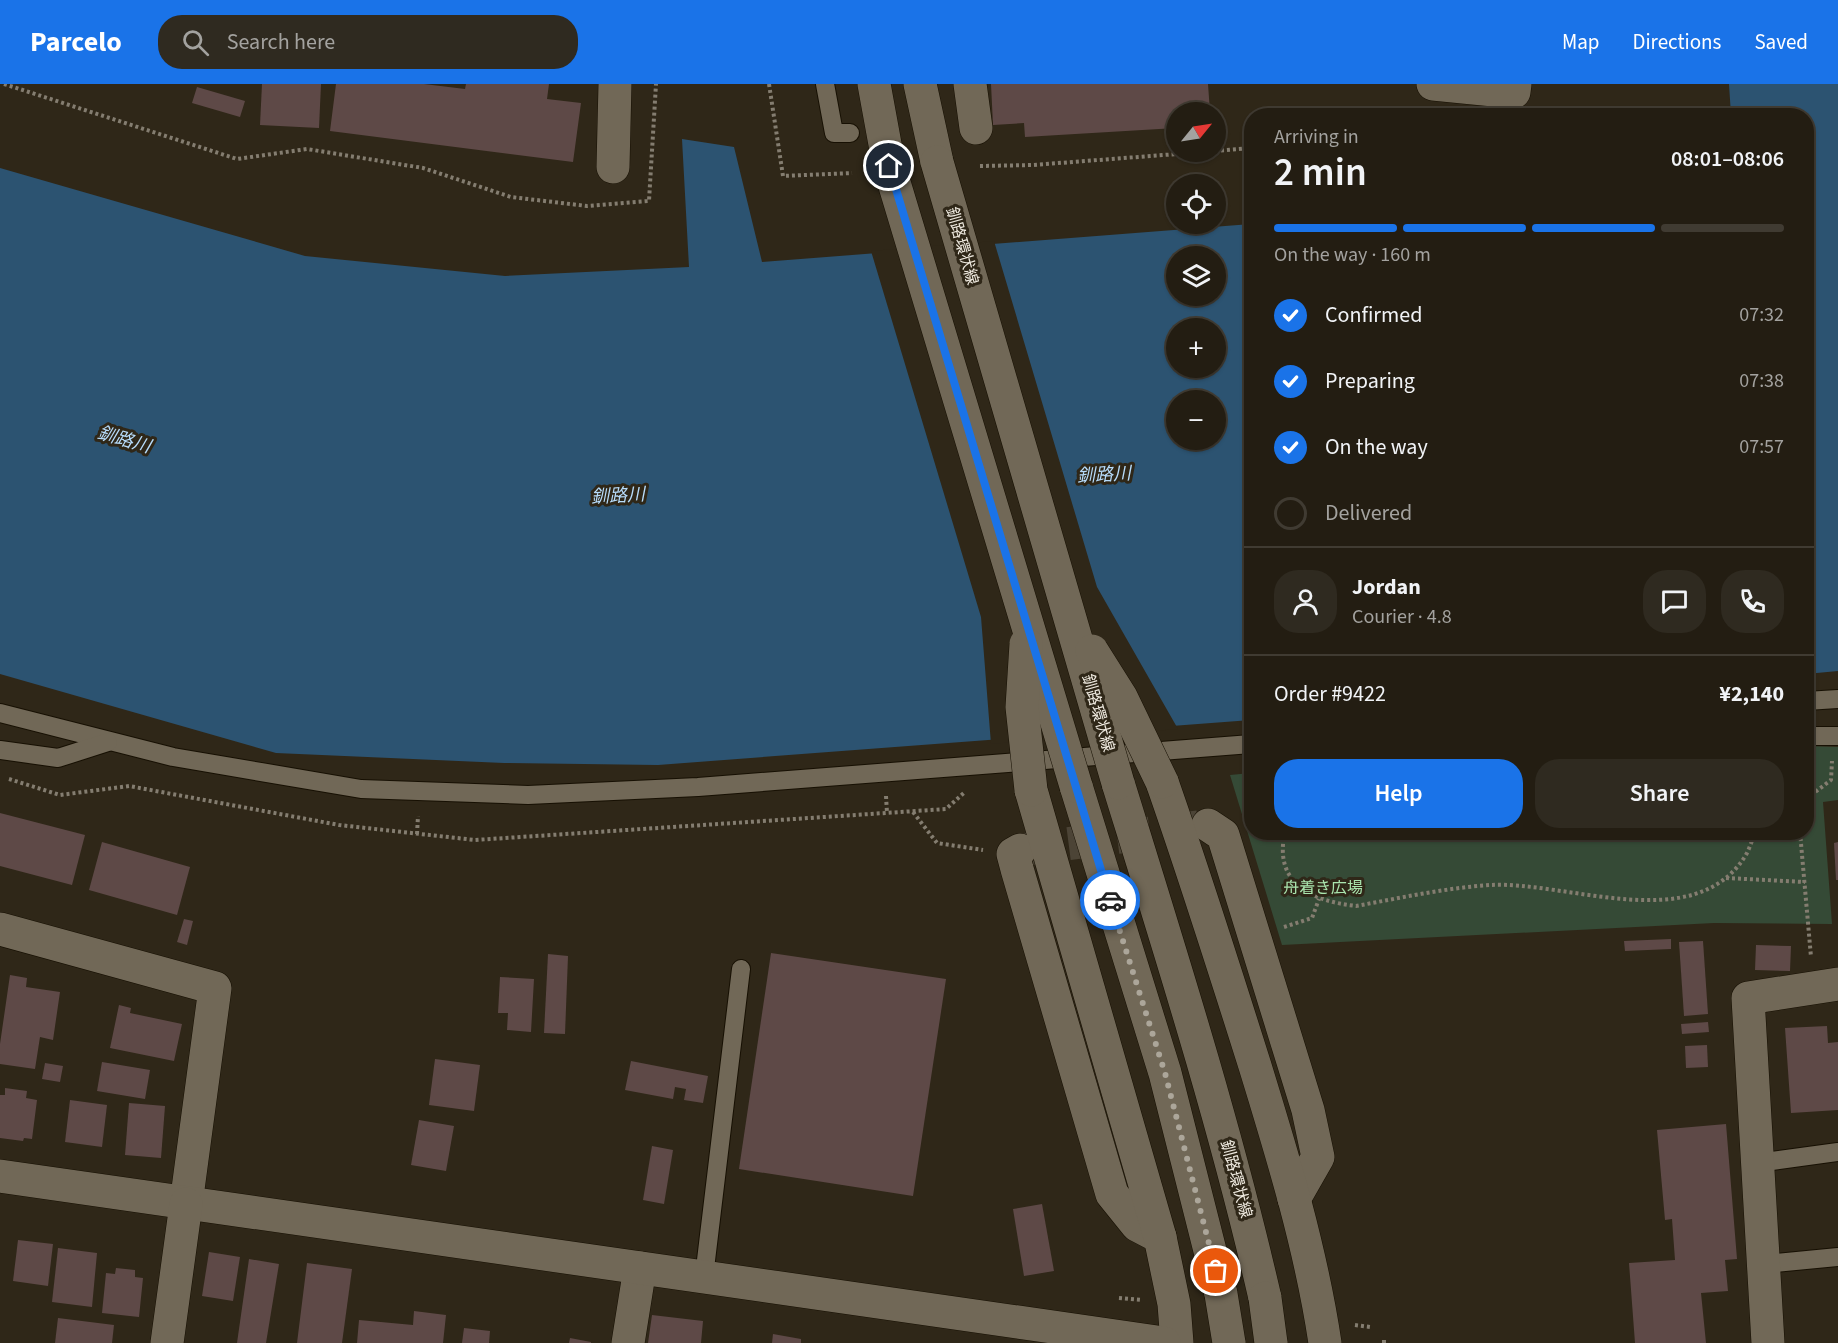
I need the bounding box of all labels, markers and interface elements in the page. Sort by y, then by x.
search box [158,15,578,69]
text: Parcelo [30,22,122,62]
icon: search [179,26,212,59]
text: Search here [227,26,335,58]
text: Map [1562,27,1600,57]
text: Directions [1633,27,1721,57]
text: Saved [1754,27,1808,57]
north arrow [1166,102,1226,162]
map controls [1166,102,1226,450]
text: Arriving in [1274,123,1359,151]
pin [863,140,914,191]
text: 08:01–08:06 [1671,143,1784,175]
text: 2 min [1274,145,1367,201]
icon: home [872,149,905,182]
button: locate [1166,174,1226,234]
street label: 釧路環状線 [940,205,984,287]
text: On the way · 160 m [1274,241,1431,269]
button: layers [1166,246,1226,306]
icon: check [1274,299,1307,332]
text: Confirmed [1325,299,1422,331]
text: 07:32 [1739,301,1784,329]
button: + [1166,318,1226,378]
icon: check [1274,365,1307,398]
text: Preparing [1325,365,1415,397]
text: 07:38 [1739,367,1784,395]
button: − [1166,390,1226,450]
water label: 釧路川 [95,421,155,460]
icon: check [1274,431,1307,464]
text: On the way [1325,431,1428,463]
text: 07:57 [1739,433,1784,461]
water label: 釧路川 [1076,461,1134,489]
water label: 釧路川 [590,482,648,510]
text: Delivered [1325,497,1412,529]
button: person [1274,570,1337,633]
button: chat [1643,570,1706,633]
button: phone [1721,570,1784,633]
text: Jordan [1352,571,1421,603]
text: Courier · 4.8 [1352,603,1452,631]
street label: 釧路環状線 [1076,672,1120,754]
text: Order #9422 [1274,678,1386,710]
text: ¥2,140 [1719,678,1784,710]
button: Help [1274,759,1523,828]
button: Share [1535,759,1784,828]
courier [1080,870,1140,930]
park label: 舟着き広場 [1283,877,1363,899]
icon: car [1094,884,1127,917]
street label: 釧路環状線 [1215,1138,1257,1220]
pin [1190,1245,1241,1296]
icon: bag [1199,1254,1232,1287]

